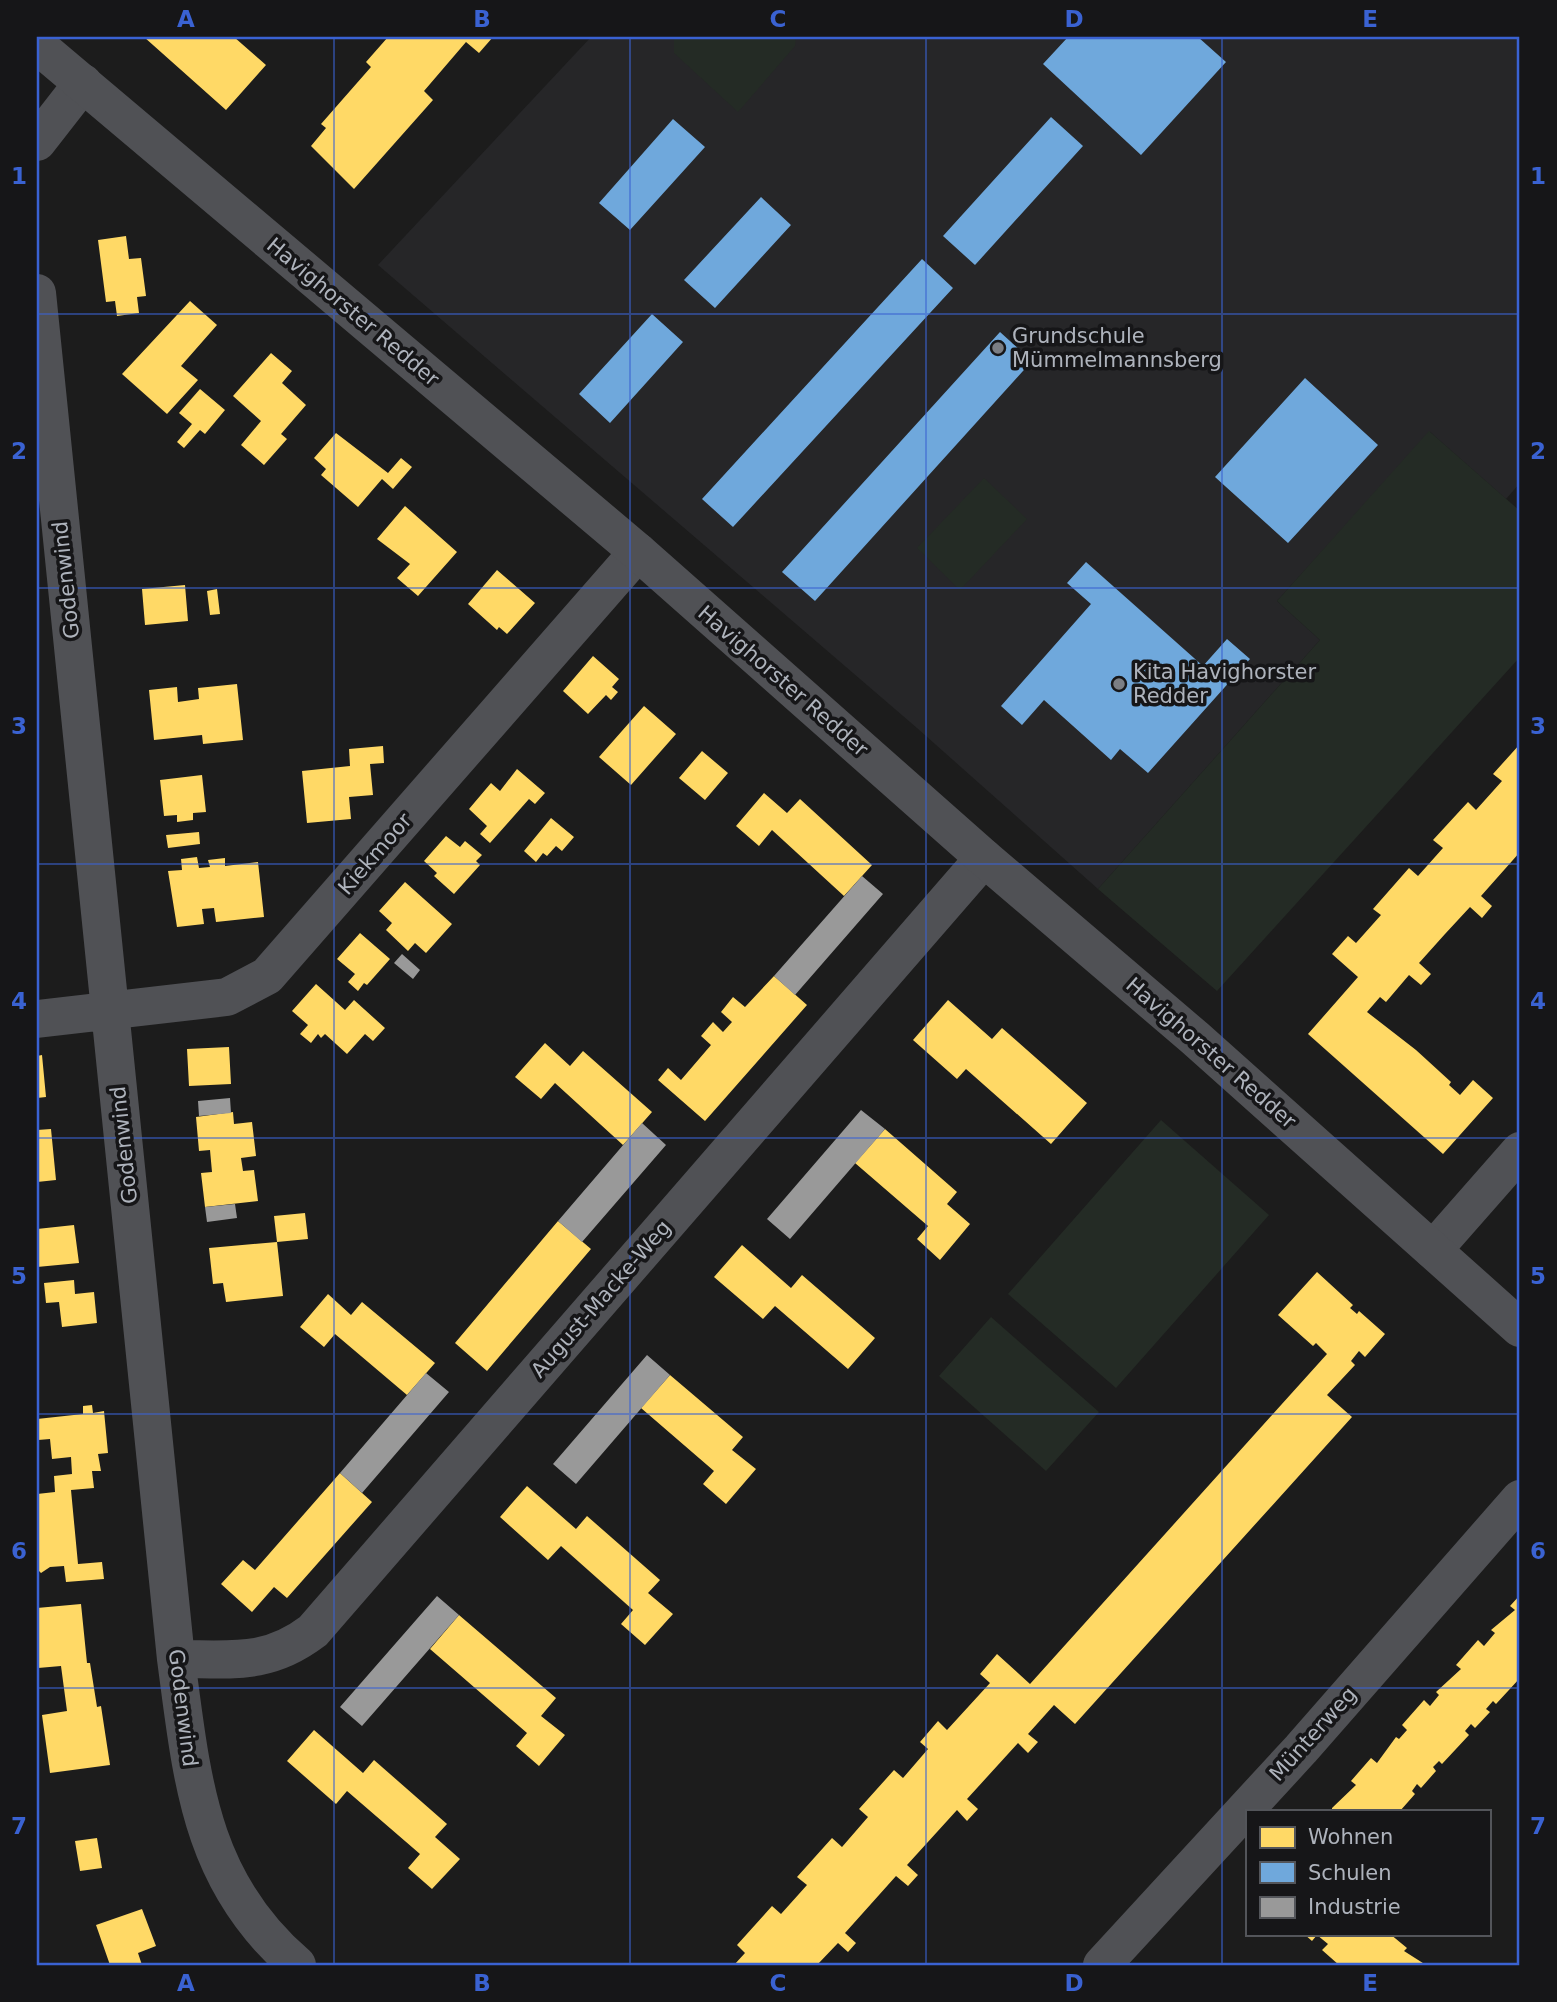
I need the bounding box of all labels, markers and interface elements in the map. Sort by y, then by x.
text: A [177,6,195,32]
text: B [473,6,491,32]
text: C [770,6,786,32]
text: D [1064,6,1084,32]
text: E [1362,6,1378,32]
text: 1 [11,163,27,189]
text: 1 [1530,163,1546,189]
street label: Havighorster Redder [262,233,444,391]
place label: Grundschule Mümmelmannsberg [1012,324,1222,372]
marker: Grundschule Mümmelmannsberg [990,340,1006,356]
text: 2 [11,438,27,464]
text: 2 [1530,438,1546,464]
street label: Godenwind [48,520,84,640]
street label: Havighorster Redder [693,601,873,762]
place label: Kita Havighorster Redder [1133,660,1317,708]
marker: Kita Havighorster Redder [1111,676,1127,692]
text: 3 [11,713,27,739]
text: 3 [1530,713,1546,739]
street label: Kiekmoor [333,808,417,899]
street label: Havighorster Redder [1121,973,1301,1134]
text: 4 [11,988,27,1014]
text: 4 [1530,988,1546,1014]
street label: Godenwind [106,1085,142,1205]
street label: August-Macke-Weg [526,1215,676,1383]
text: 5 [11,1263,27,1289]
text: 5 [1530,1263,1546,1289]
text: 6 [11,1538,27,1564]
text: 6 [1530,1538,1546,1564]
street label: Godenwind [164,1648,202,1768]
street label: Münterweg [1265,1682,1361,1786]
legend [1246,1810,1490,1936]
text: 7 [11,1813,27,1839]
text: 7 [1530,1813,1546,1839]
text: Wohnen [1308,1825,1393,1849]
text: Schulen [1308,1861,1392,1885]
text: Industrie [1308,1895,1401,1919]
text: A [177,1970,195,1996]
text: B [473,1970,491,1996]
text: C [770,1970,786,1996]
text: D [1064,1970,1084,1996]
text: E [1362,1970,1378,1996]

